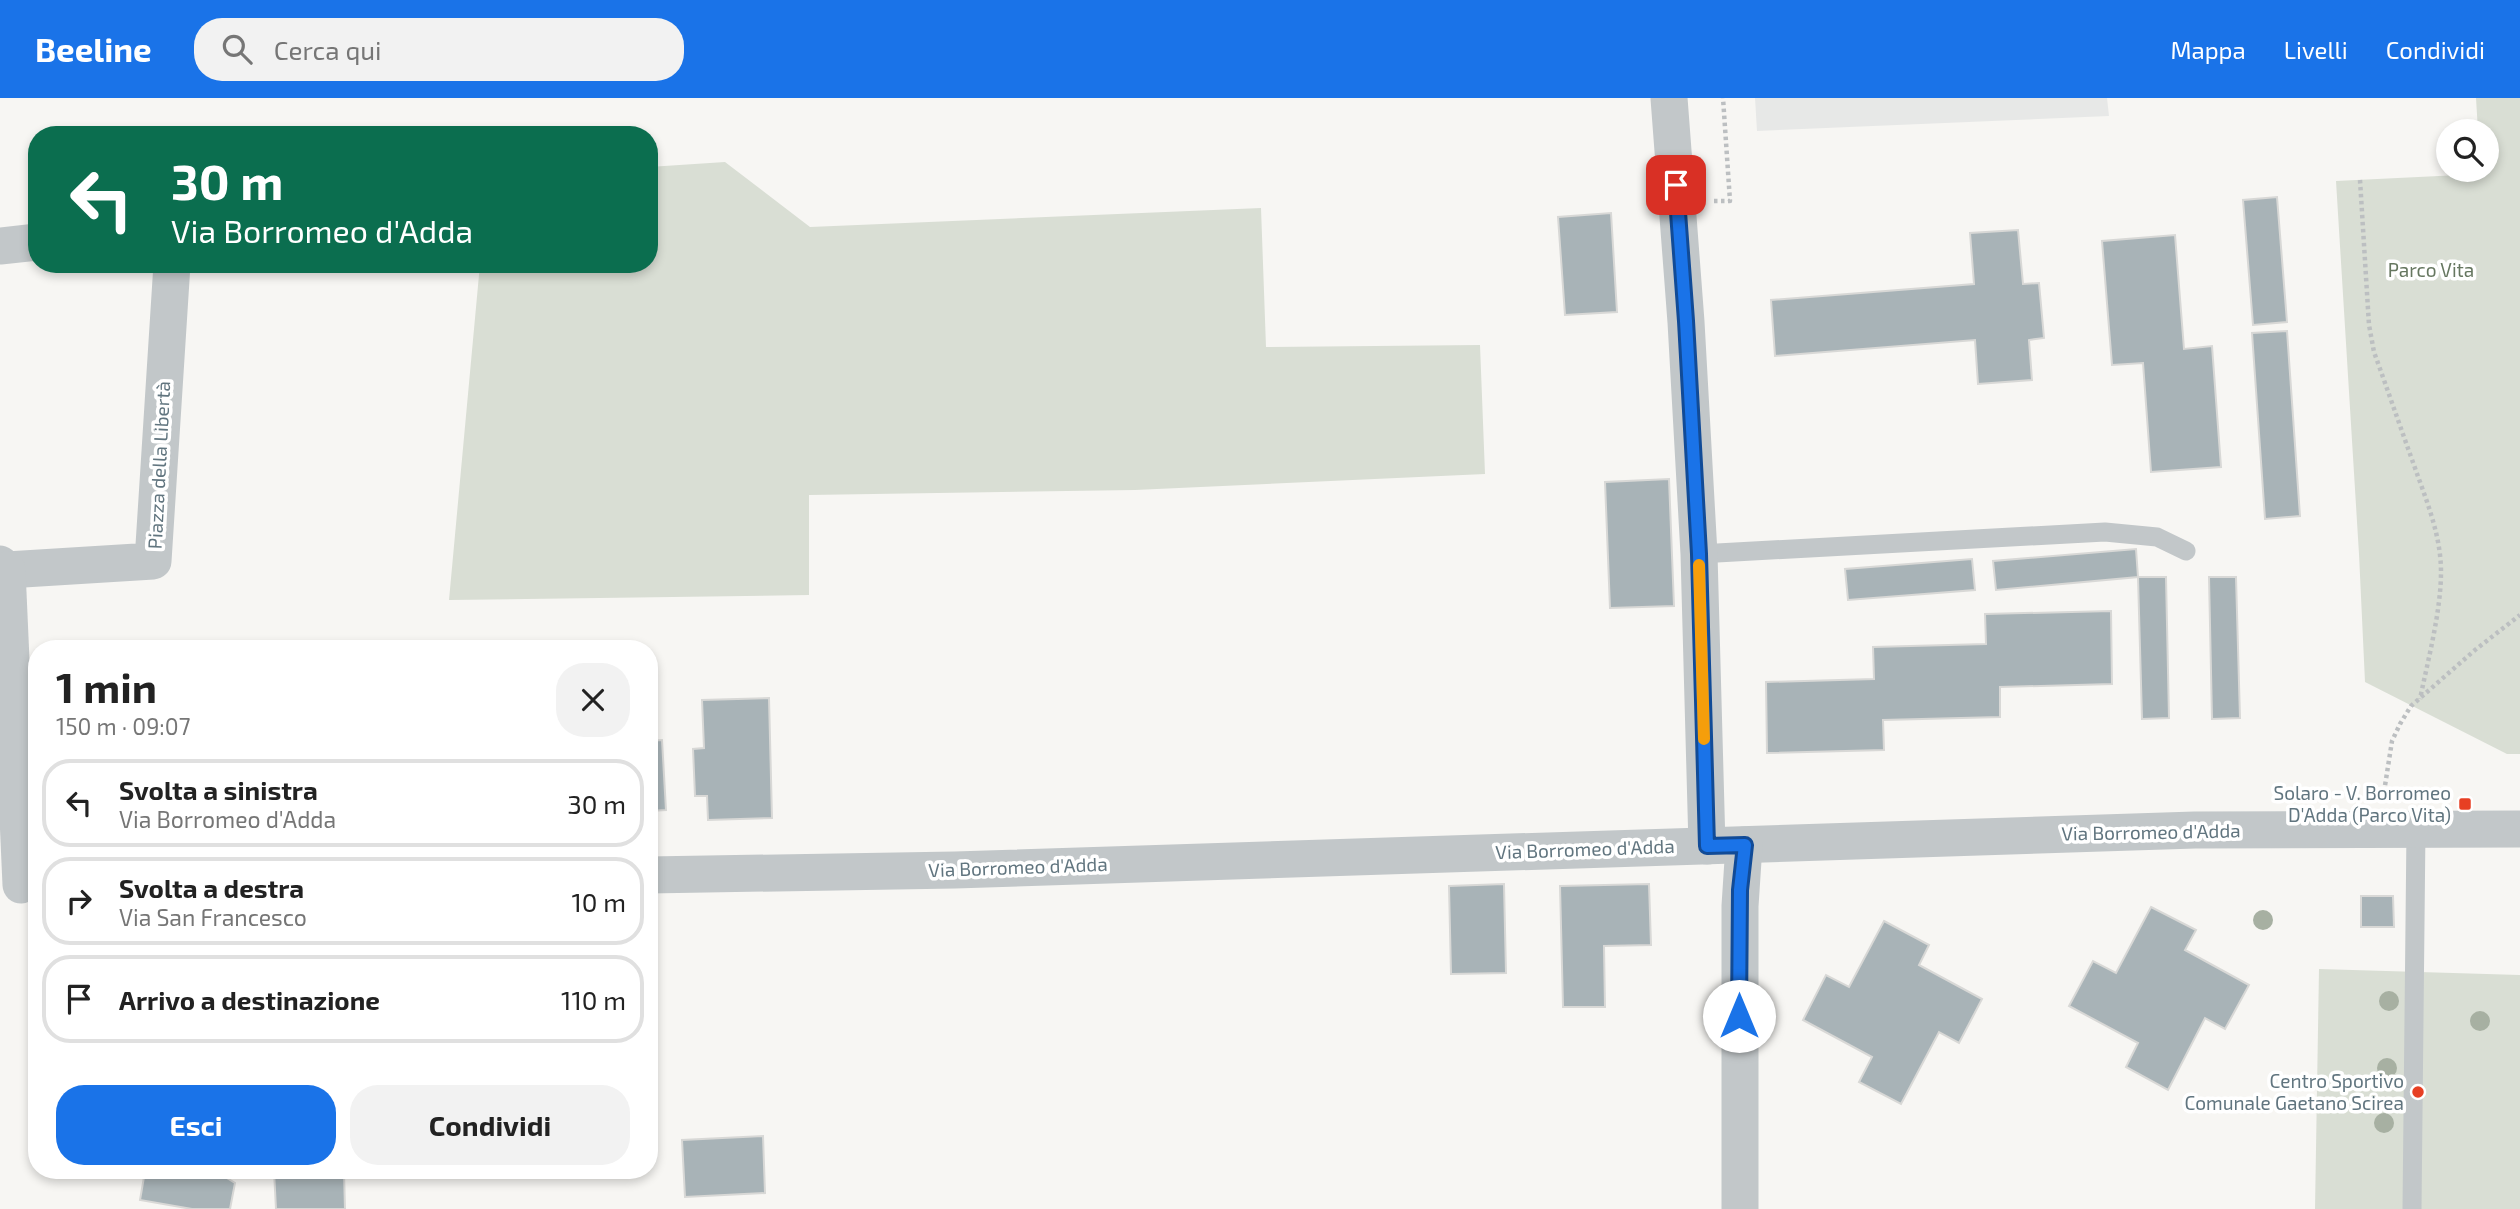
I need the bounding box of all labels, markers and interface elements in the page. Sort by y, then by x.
search box [194,18,684,81]
text: Beeline [35,29,152,69]
icon: search [218,30,256,68]
text: Cerca qui [274,34,381,65]
text: Mappa [2170,35,2246,64]
text: Livelli [2284,35,2348,64]
text: Condividi [2386,35,2485,64]
map controls [2436,119,2499,182]
button: search [2436,119,2499,182]
text: 30 m [171,151,283,210]
icon: left [56,154,147,245]
pin [1646,155,1706,215]
icon: arrive [1657,166,1695,204]
text: Via Borromeo d'Adda [171,211,473,249]
park label: Parco Vita [2388,258,2474,281]
street label: Piazza della Libertà [143,380,174,550]
text: 1 min [56,661,157,711]
button: close [556,663,630,737]
text: 150 m · 09:07 [56,712,190,740]
text: Svolta a sinistra [119,774,318,805]
place label: Solaro - V. Borromeo D'Adda (Parco Vita) [2273,781,2451,826]
icon: left [60,784,98,822]
text: 30 m [567,788,626,819]
marker: Solaro - V. Borromeo D'Adda (Parco Vita) [2457,796,2473,812]
text: Via Borromeo d'Adda [119,805,336,833]
street label: Via Borromeo d'Adda [2061,818,2241,845]
street label: Via Borromeo d'Adda [1495,834,1675,863]
street label: Via Borromeo d'Adda [928,852,1108,881]
text: Svolta a destra [119,872,304,903]
icon: right [60,882,98,920]
text: 10 m [571,886,626,917]
text: Via San Francesco [119,903,307,931]
position arrow [1702,979,1776,1053]
icon: arrive [60,980,98,1018]
text: Arrivo a destinazione [119,984,380,1015]
text: 110 m [561,984,626,1015]
place label: Centro Sportivo Comunale Gaetano Scirea [2184,1069,2404,1114]
marker: Centro Sportivo Comunale Gaetano Scirea [2410,1084,2426,1100]
button: Esci [56,1085,336,1165]
button: Condividi [350,1085,630,1165]

